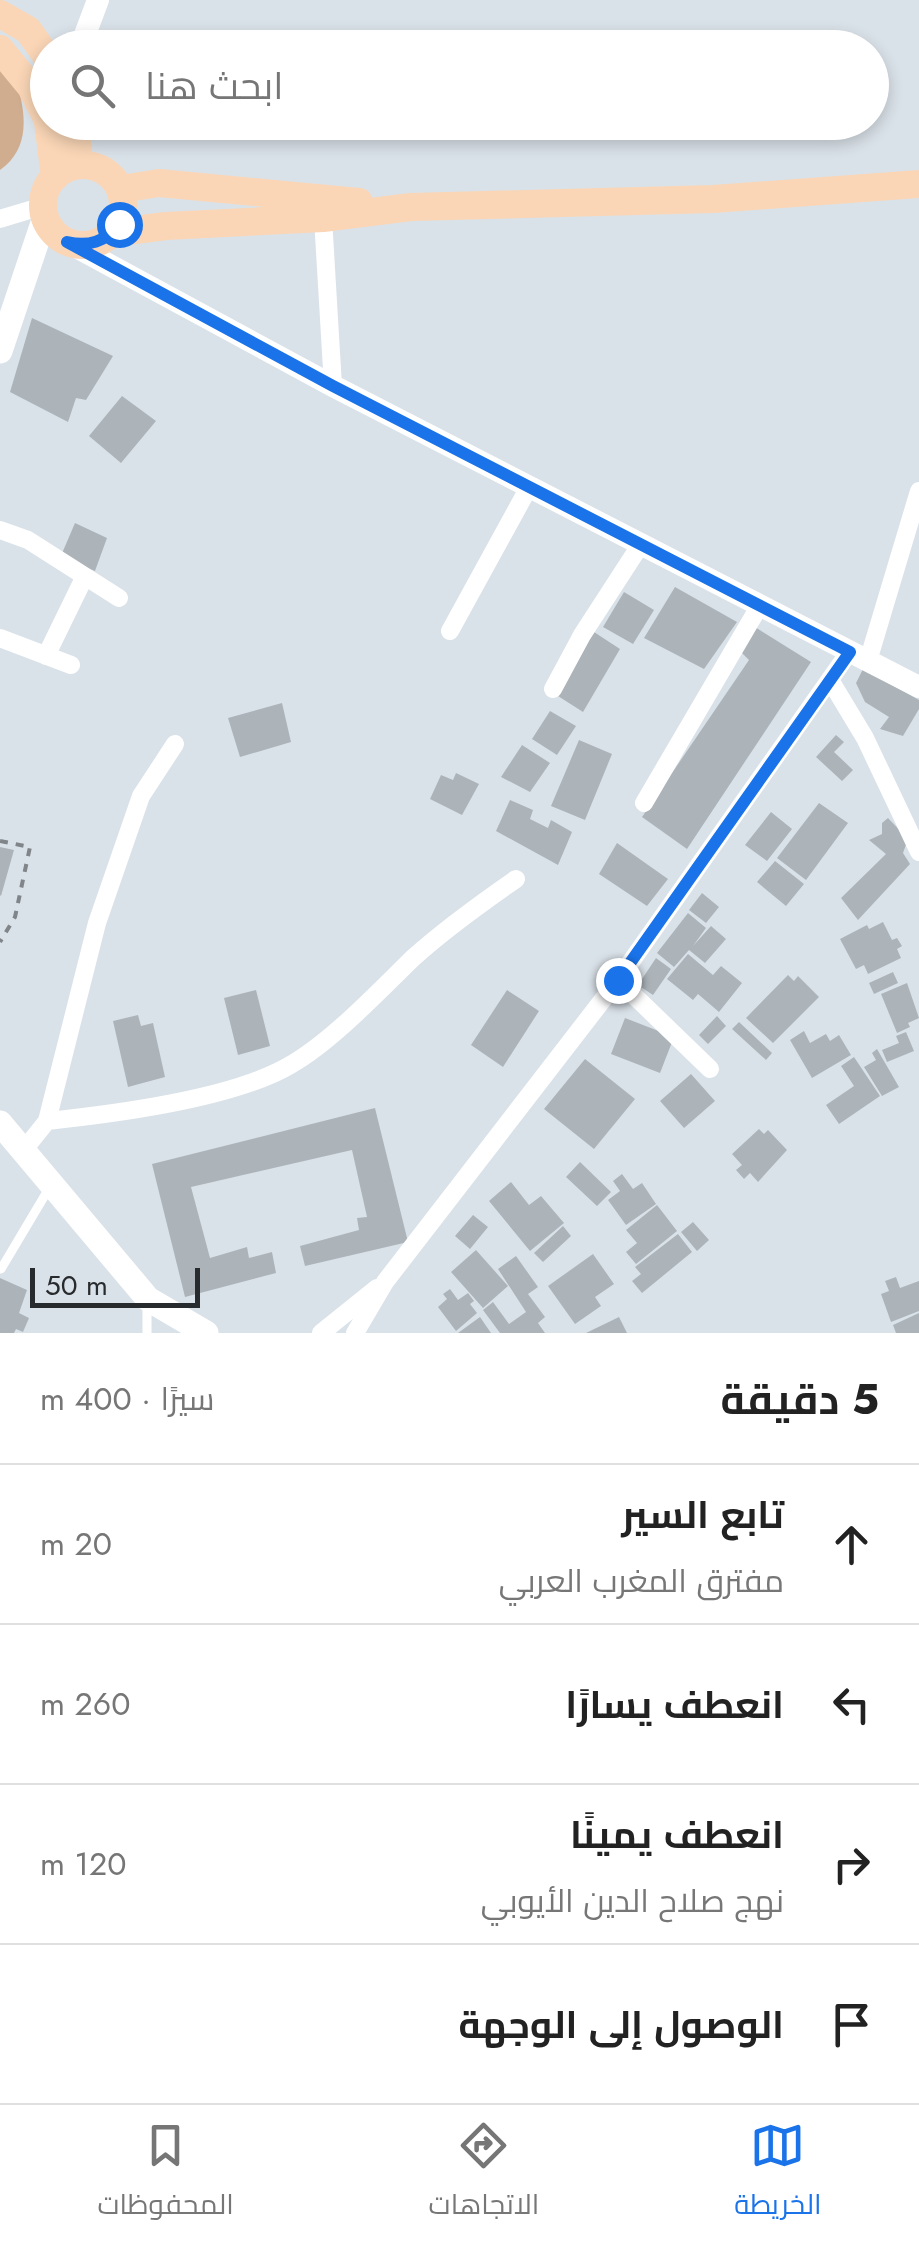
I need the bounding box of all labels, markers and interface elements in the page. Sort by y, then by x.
search box [30,30,889,140]
icon: search [65,58,120,113]
text: ابحث هنا [145,58,283,113]
route start [97,202,143,248]
route end [596,958,642,1004]
scale bar [30,1263,200,1308]
text: 50 m [45,1265,108,1306]
text: 5 دقيقة [721,1369,879,1430]
text: سيرًا · 400 m [40,1376,215,1422]
text: تابع السير [622,1487,784,1542]
icon: ahead [824,1517,879,1572]
text: 20 m [40,1521,112,1567]
text: مفترق المغرب العربي [499,1558,784,1604]
text: انعطف يسارًا [565,1677,784,1732]
icon: left [824,1677,879,1732]
text: 260 m [40,1681,130,1727]
text: انعطف يمينًا [570,1807,784,1862]
icon: right [824,1837,879,1892]
text: 120 m [40,1841,126,1887]
text: نهج صلاح الدين الأيوبي [481,1878,784,1924]
text: الوصول إلى الوجهة [458,1997,784,2052]
icon: arrive [824,1997,879,2052]
tab: المحفوظات [97,2118,234,2230]
tab: الاتجاهات [429,2118,539,2230]
tab: الخريطة [734,2118,822,2230]

